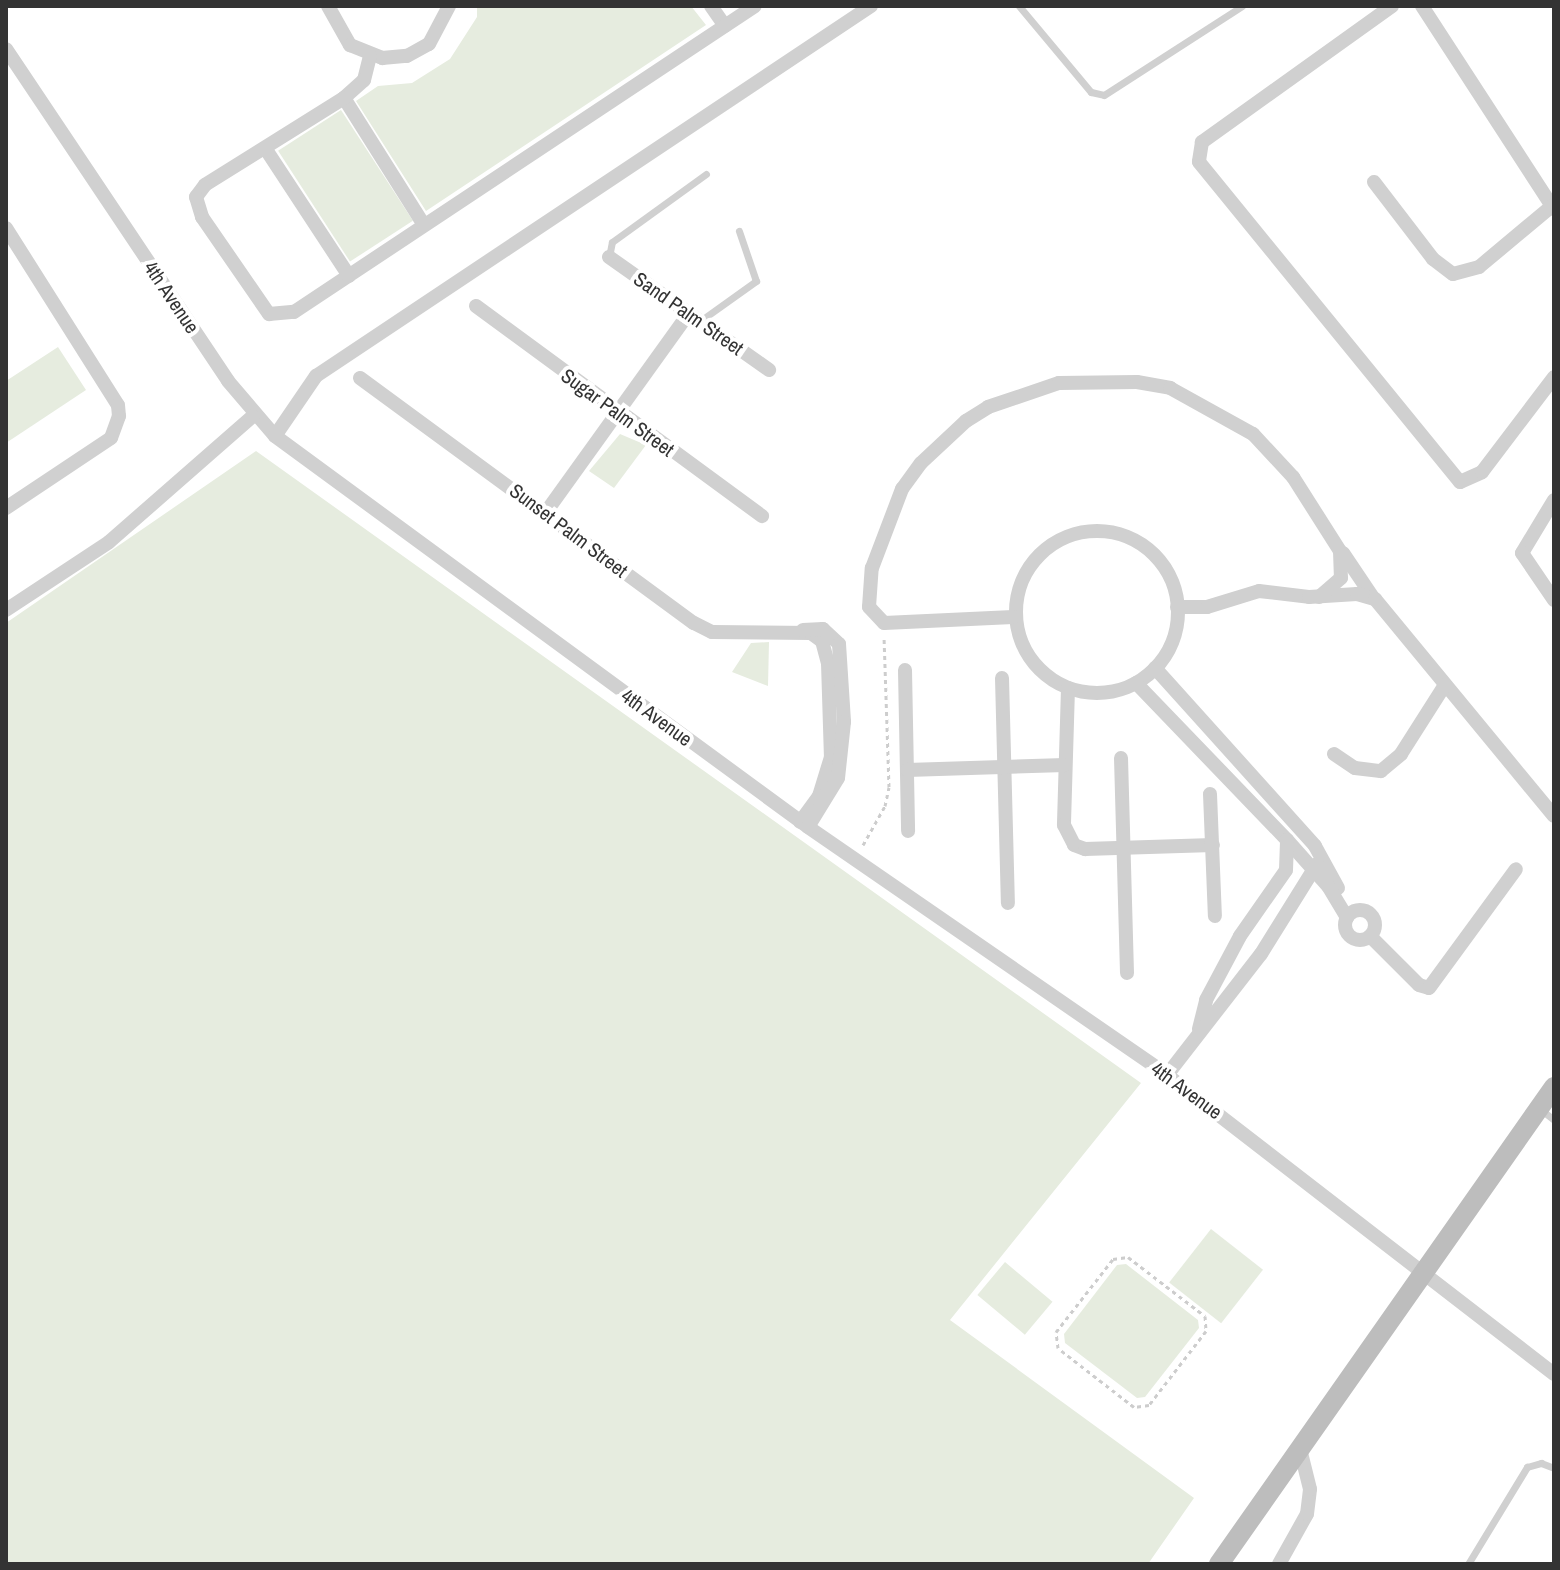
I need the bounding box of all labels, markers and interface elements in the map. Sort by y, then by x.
street label: 4th Avenue [139,256,205,338]
street label: Sand Palm Street [629,266,749,360]
street label: Sugar Palm Street [557,363,679,461]
street label: Sunset Palm Street [505,478,633,582]
street label: 4th Avenue [616,683,698,751]
street label: 4th Avenue [1146,1056,1228,1124]

